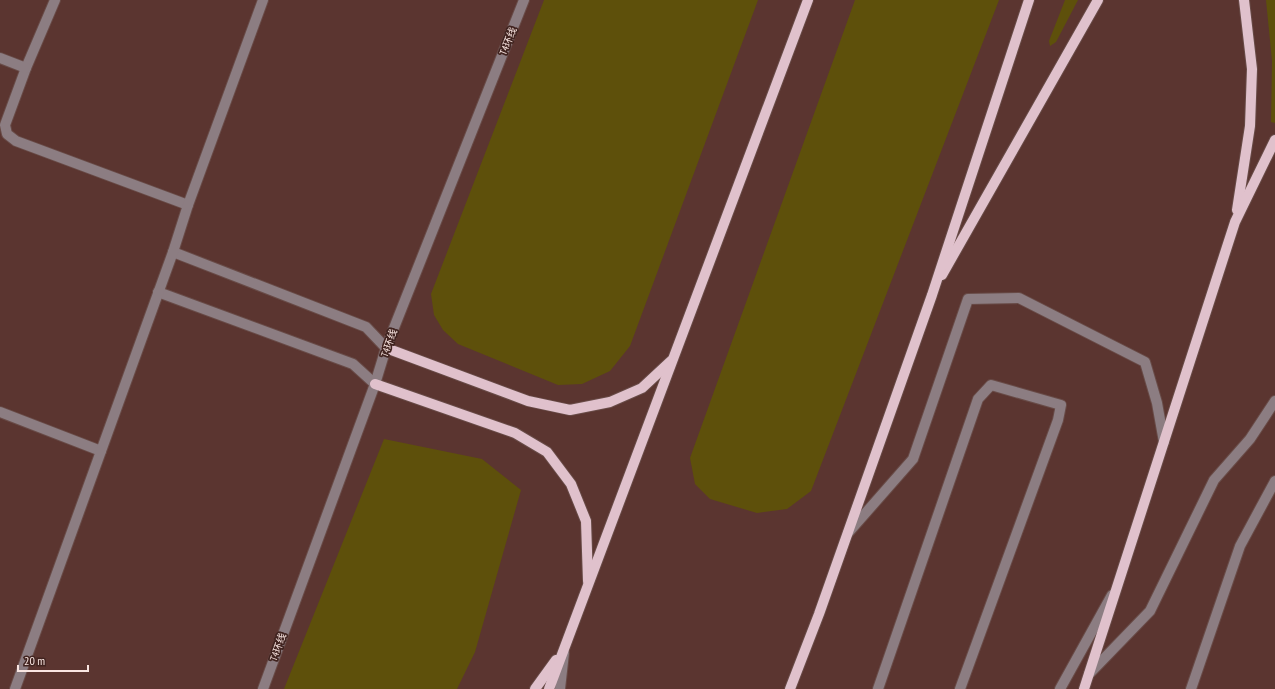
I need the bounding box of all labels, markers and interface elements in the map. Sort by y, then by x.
street label: T4环线 [497,25,519,57]
street label: T4环线 [378,327,400,359]
street label: T4环线 [267,631,289,663]
scale bar [18,647,88,673]
text: 20 m [24,653,45,668]

